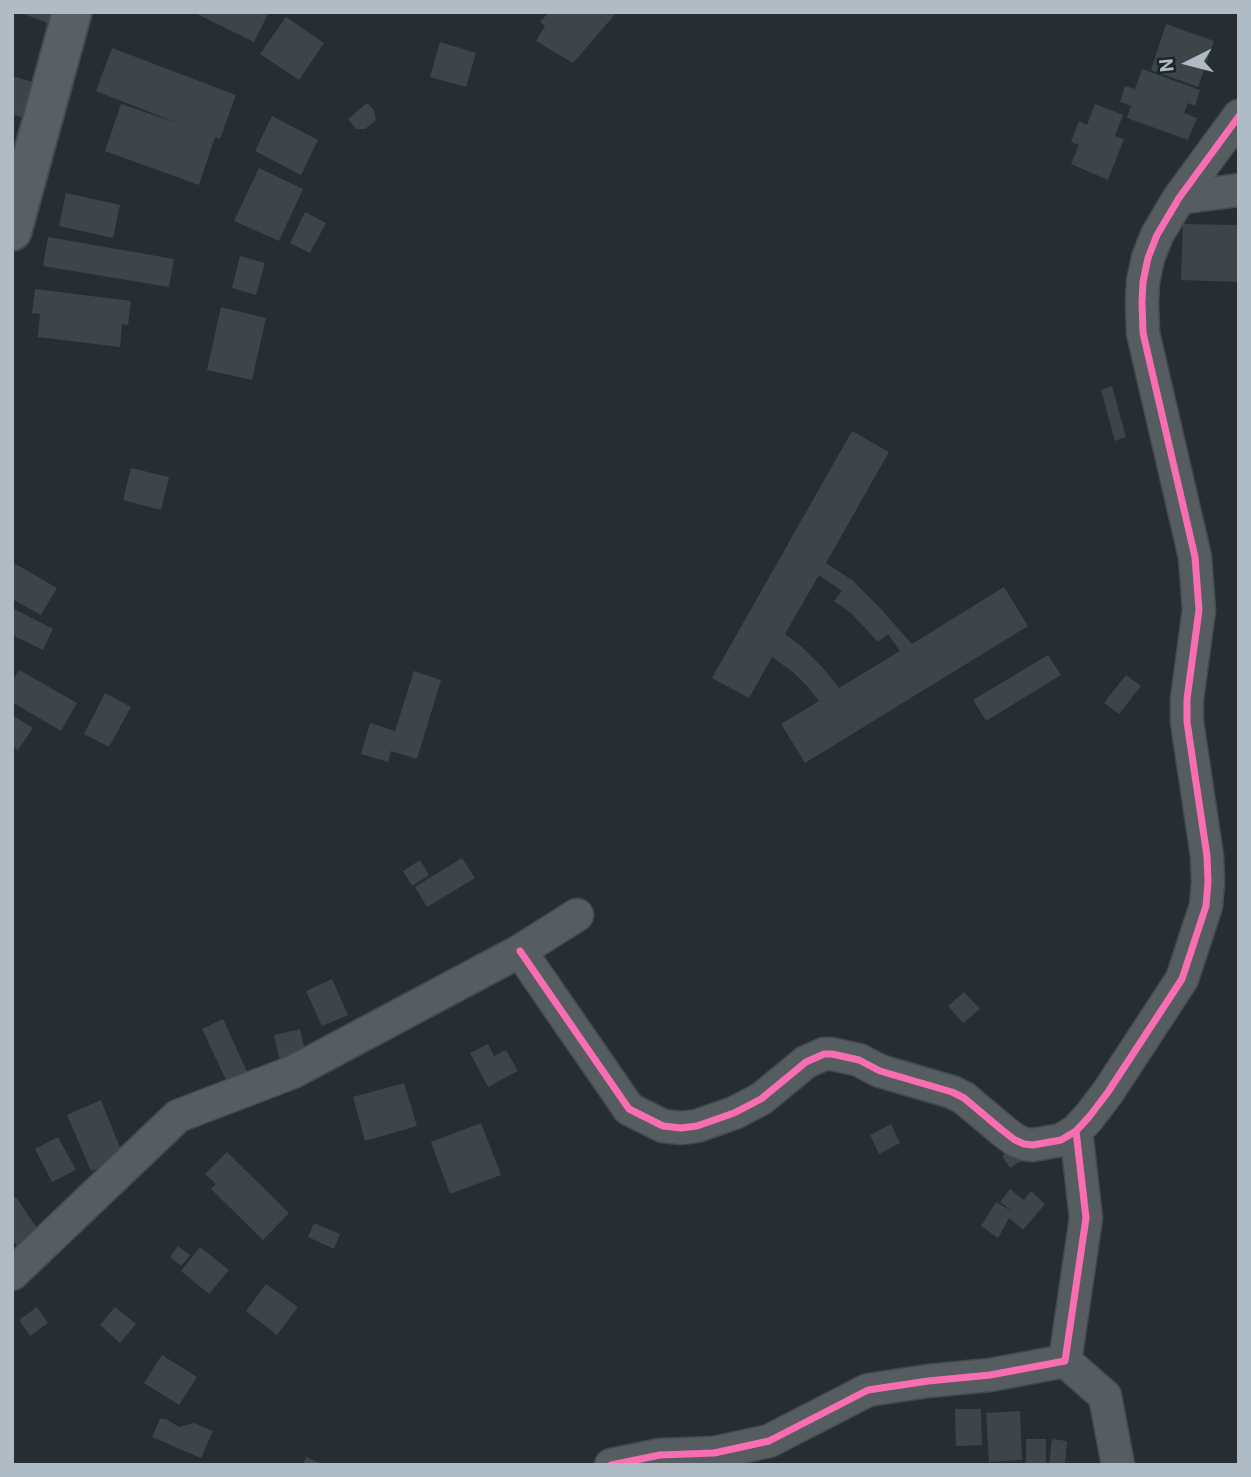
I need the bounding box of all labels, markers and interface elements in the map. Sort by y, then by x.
north arrow [1153,28,1223,98]
text: N [1154,57,1179,73]

